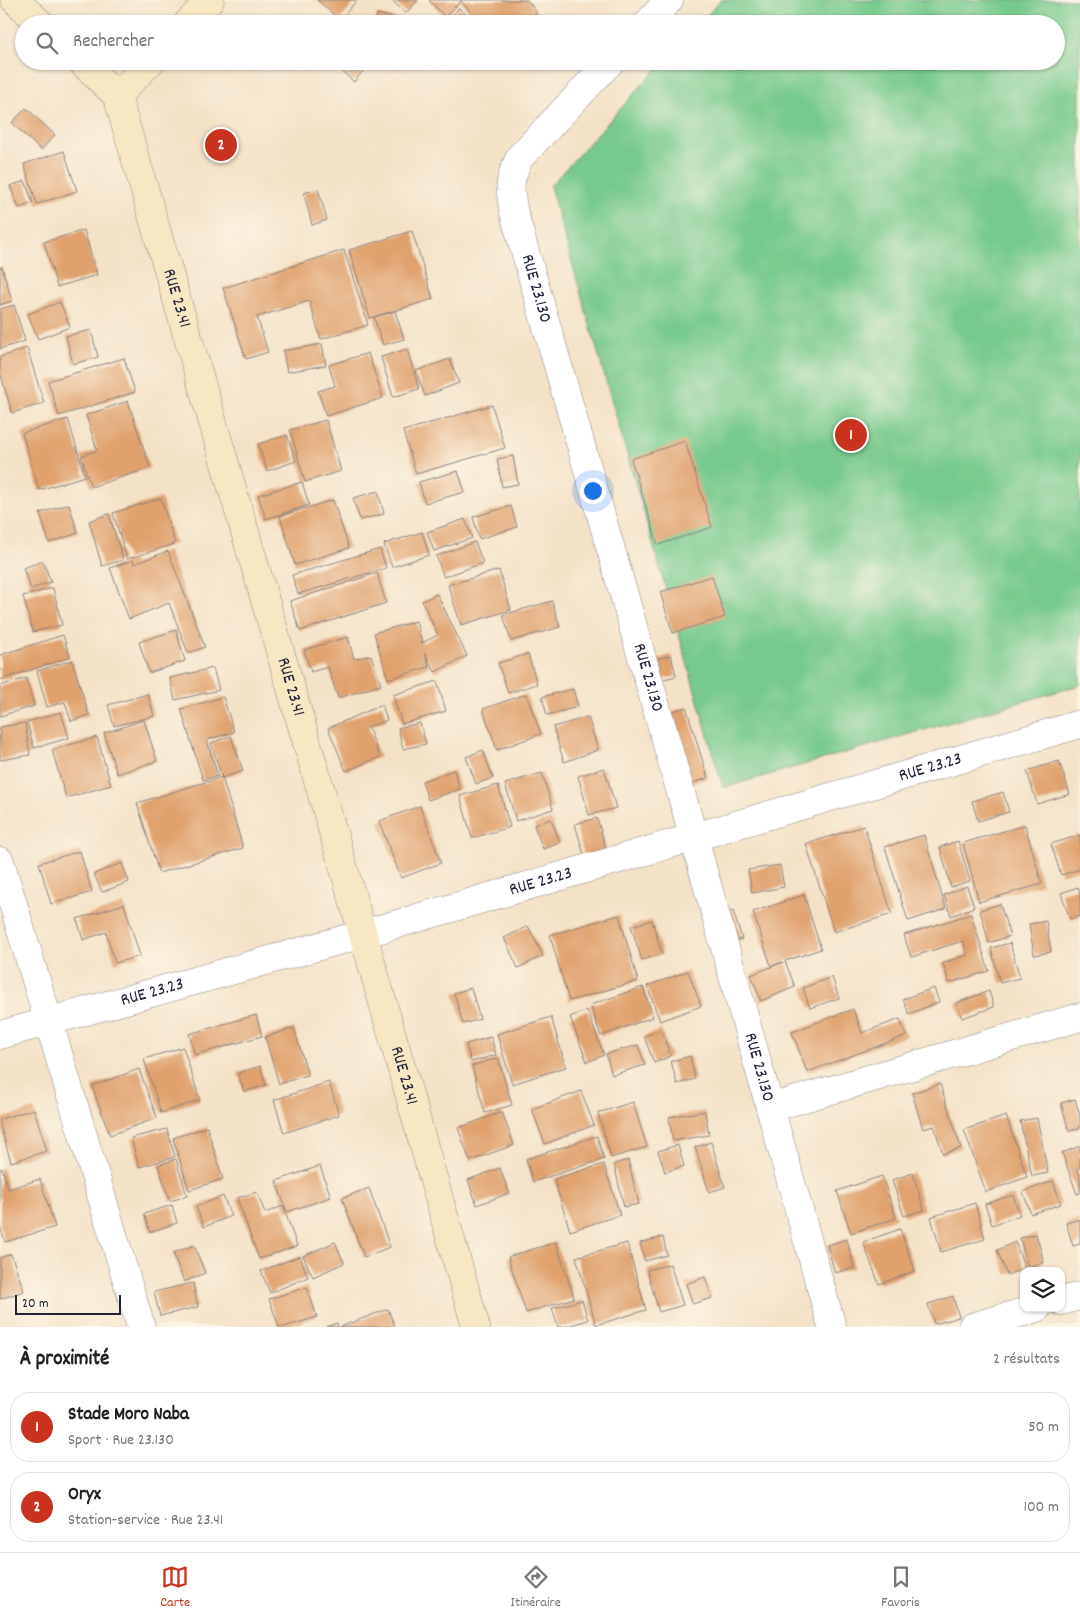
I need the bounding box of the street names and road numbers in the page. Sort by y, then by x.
street label: RUE 23.130 [514,251,558,326]
street label: RUE 23.41 [156,266,197,331]
street label: RUE 23.130 [626,641,670,715]
street label: RUE 23.41 [270,655,311,719]
street label: RUE 23.23 [896,747,965,789]
street label: RUE 23.23 [506,861,575,903]
street label: RUE 23.23 [118,972,187,1013]
street label: RUE 23.130 [737,1030,780,1105]
street label: RUE 23.41 [383,1043,424,1108]

